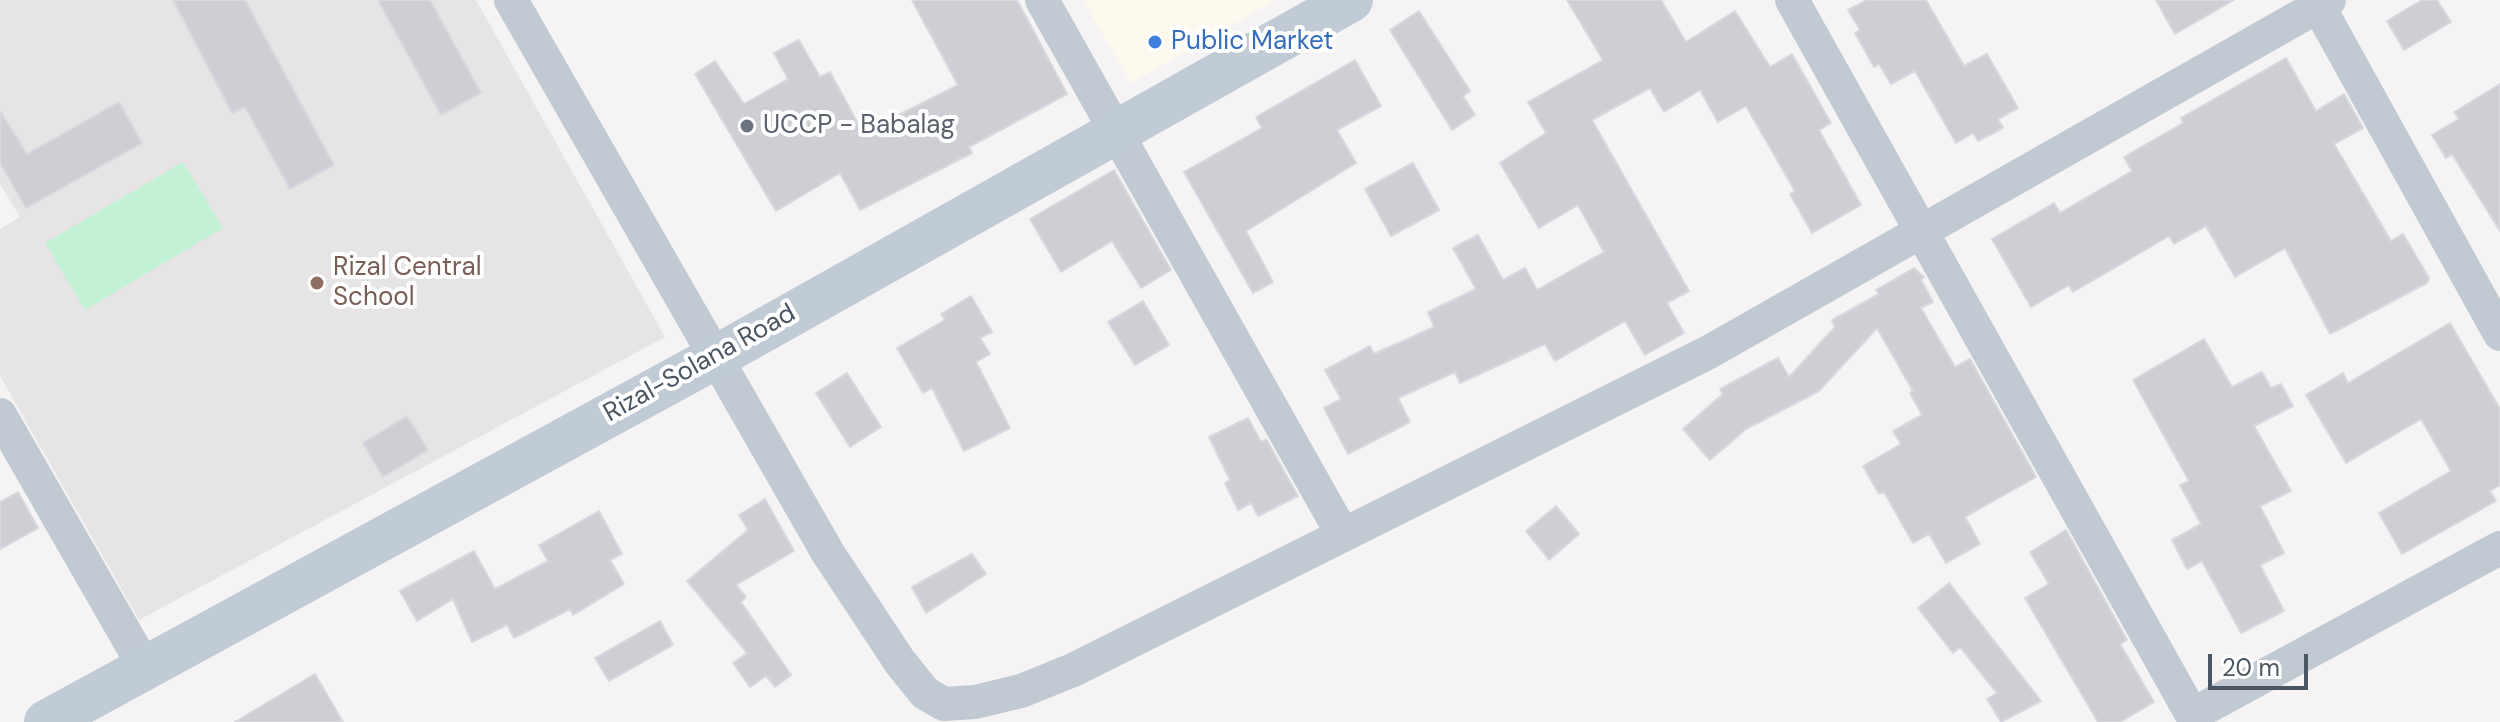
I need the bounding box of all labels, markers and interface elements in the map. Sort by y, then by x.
place label: Public Market [1171,26,1333,58]
marker: Public Market [1146,33,1164,51]
place label: UCCP - Babalag [763,110,955,142]
marker: UCCP - Babalag [738,117,756,135]
place label: Rizal Central School [333,252,482,314]
marker: Rizal Central School [308,274,326,292]
street label: Rizal-Solana Road [599,298,801,430]
scale bar [2212,638,2312,688]
text: 20 m [2222,652,2280,683]

